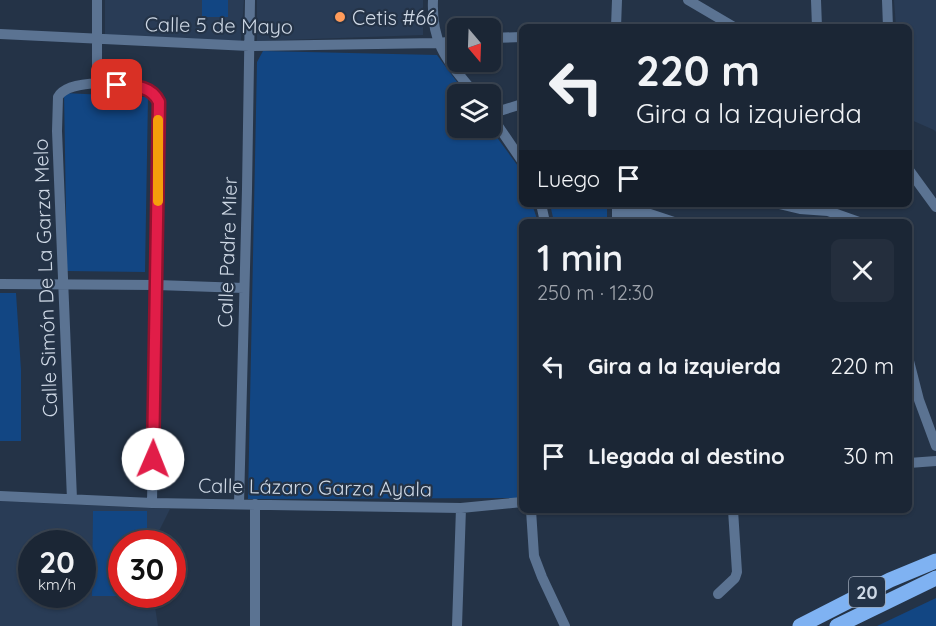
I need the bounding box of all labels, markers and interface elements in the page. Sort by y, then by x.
place label: Cetis #66 [352,5,437,30]
marker: Cetis #66 [333,10,347,24]
street label: Calle 5 de Mayo [145,11,293,39]
north arrow [447,18,501,72]
map controls [447,18,501,138]
text: 220 m [636,44,760,97]
icon: left [537,48,615,126]
pin [91,59,142,110]
icon: arrive [100,68,133,101]
button: layers [447,84,501,138]
text: Gira a la izquierda [636,96,862,130]
street label: Calle Simón De La Garza Melo [28,138,62,418]
icon: arrive [612,162,645,195]
text: Luego [537,165,600,193]
street label: Calle Padre Mier [212,176,242,328]
text: 1 min [537,235,623,280]
button: close [831,239,894,302]
text: 250 m · 12:30 [537,280,654,305]
icon: left [537,350,570,383]
text: Gira a la izquierda [588,352,781,380]
text: 220 m [830,352,894,380]
position arrow [121,427,185,491]
icon: arrive [537,440,570,473]
text: Llegada al destino [588,442,785,470]
text: 30 m [843,442,894,470]
street label: Calle Lázaro Garza Ayala [198,472,432,502]
speed limit sign: 30 [108,530,186,608]
text: 20 [39,543,75,581]
text: km/h [38,575,76,594]
road number: 20 [849,577,885,607]

